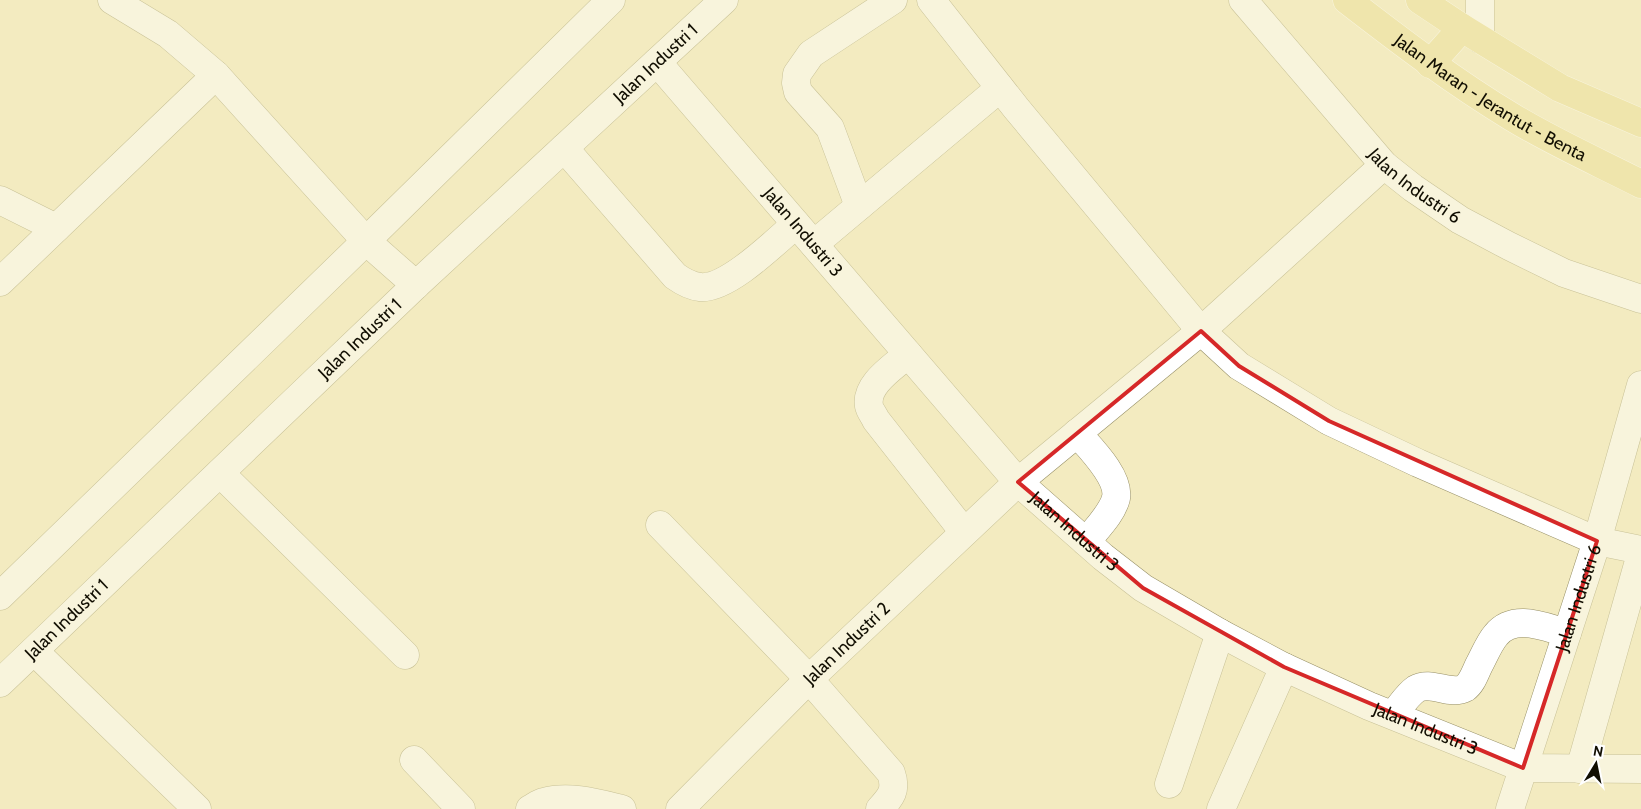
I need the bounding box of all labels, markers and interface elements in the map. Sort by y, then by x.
street label: Jalan Industri 1 [608,19,702,108]
street label: Jalan Maran - Jerantut - Benta [1389,29,1590,166]
street label: Jalan Industri 6 [1363,143,1465,228]
street label: Jalan Industri 3 [758,182,847,281]
street label: Jalan Industri 1 [313,294,406,384]
street label: Jalan Industri 3 [1025,486,1123,576]
street label: Jalan Industri 6 [1551,541,1606,655]
street label: Jalan Industri 1 [19,574,113,665]
street label: Jalan Industri 2 [798,598,895,690]
street label: Jalan Industri 3 [1369,698,1481,760]
north arrow [1571,739,1621,789]
text: N [1592,741,1605,761]

